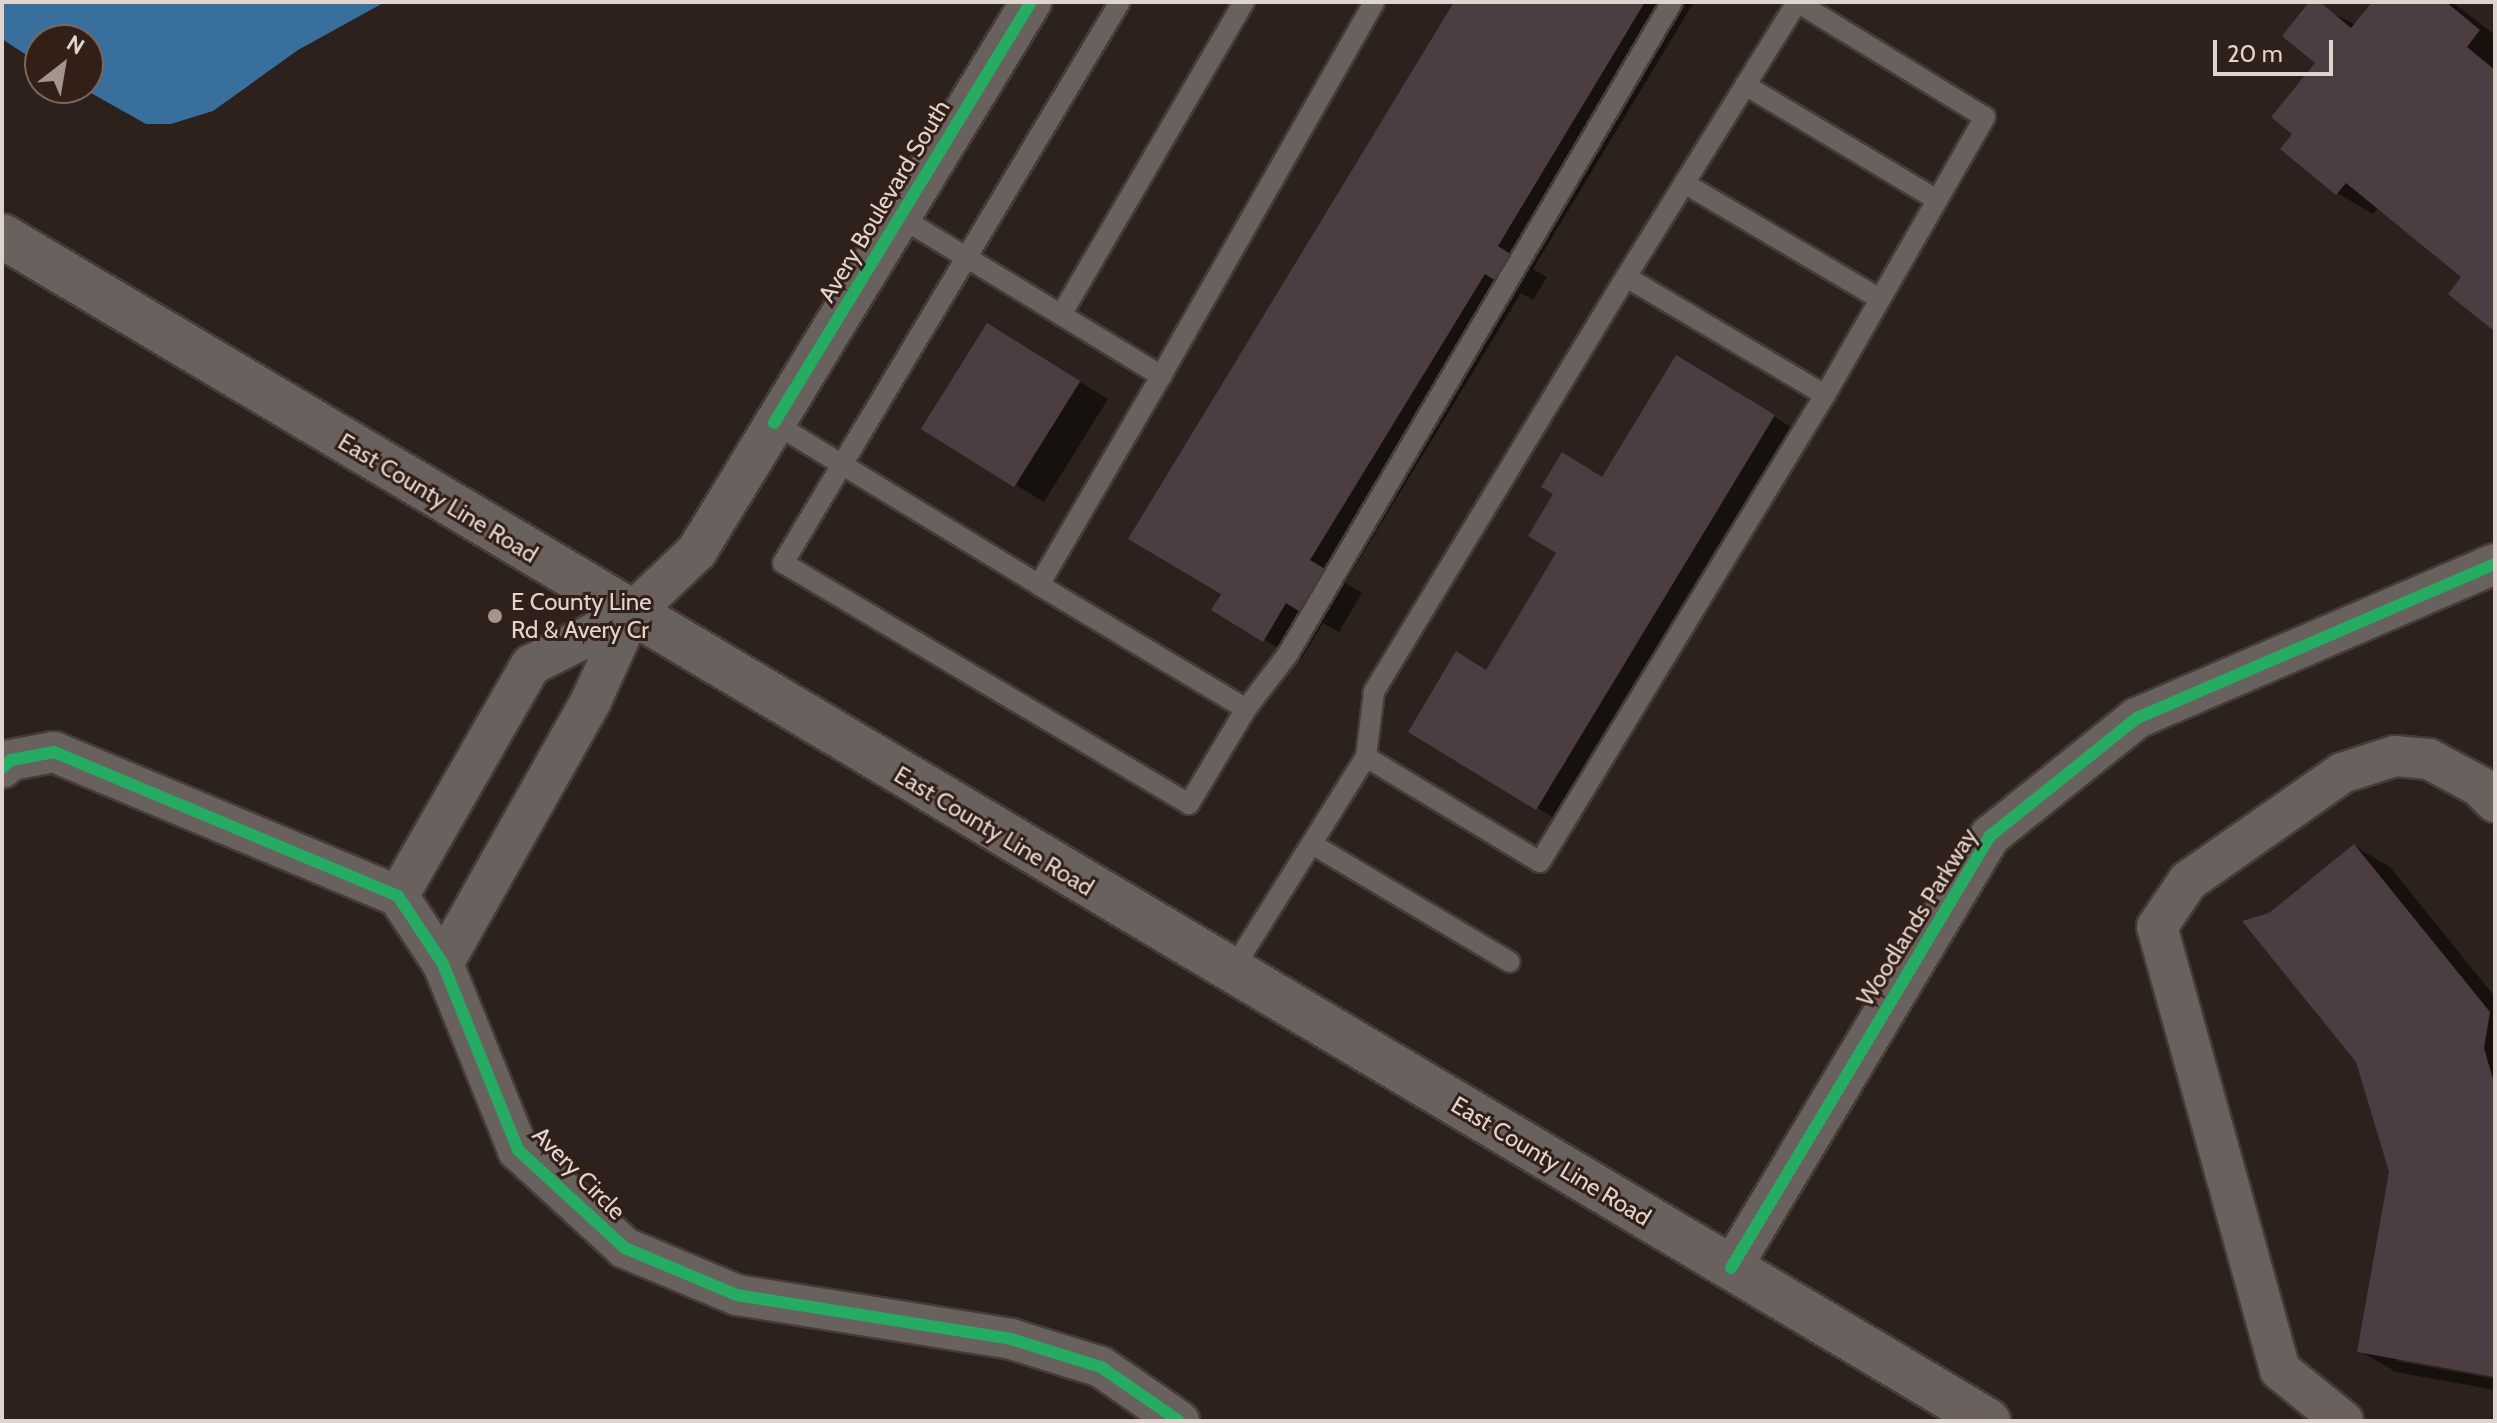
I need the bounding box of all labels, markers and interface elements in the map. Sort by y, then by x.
north arrow [24,24,104,104]
scale bar [2217,24,2337,74]
text: N [62,29,89,60]
text: 20 m [2227,39,2283,68]
street label: Avery Boulevard South [812,95,956,307]
street label: East County Line Road [333,427,543,569]
place label: E County Line Rd & Avery Cr [511,588,652,644]
marker: E County Line Rd & Avery Cr [486,607,504,625]
street label: East County Line Road [889,760,1099,902]
street label: Woodlands Parkway [1851,823,1983,1011]
street label: East County Line Road [1446,1090,1656,1232]
street label: Avery Circle [527,1121,631,1225]

